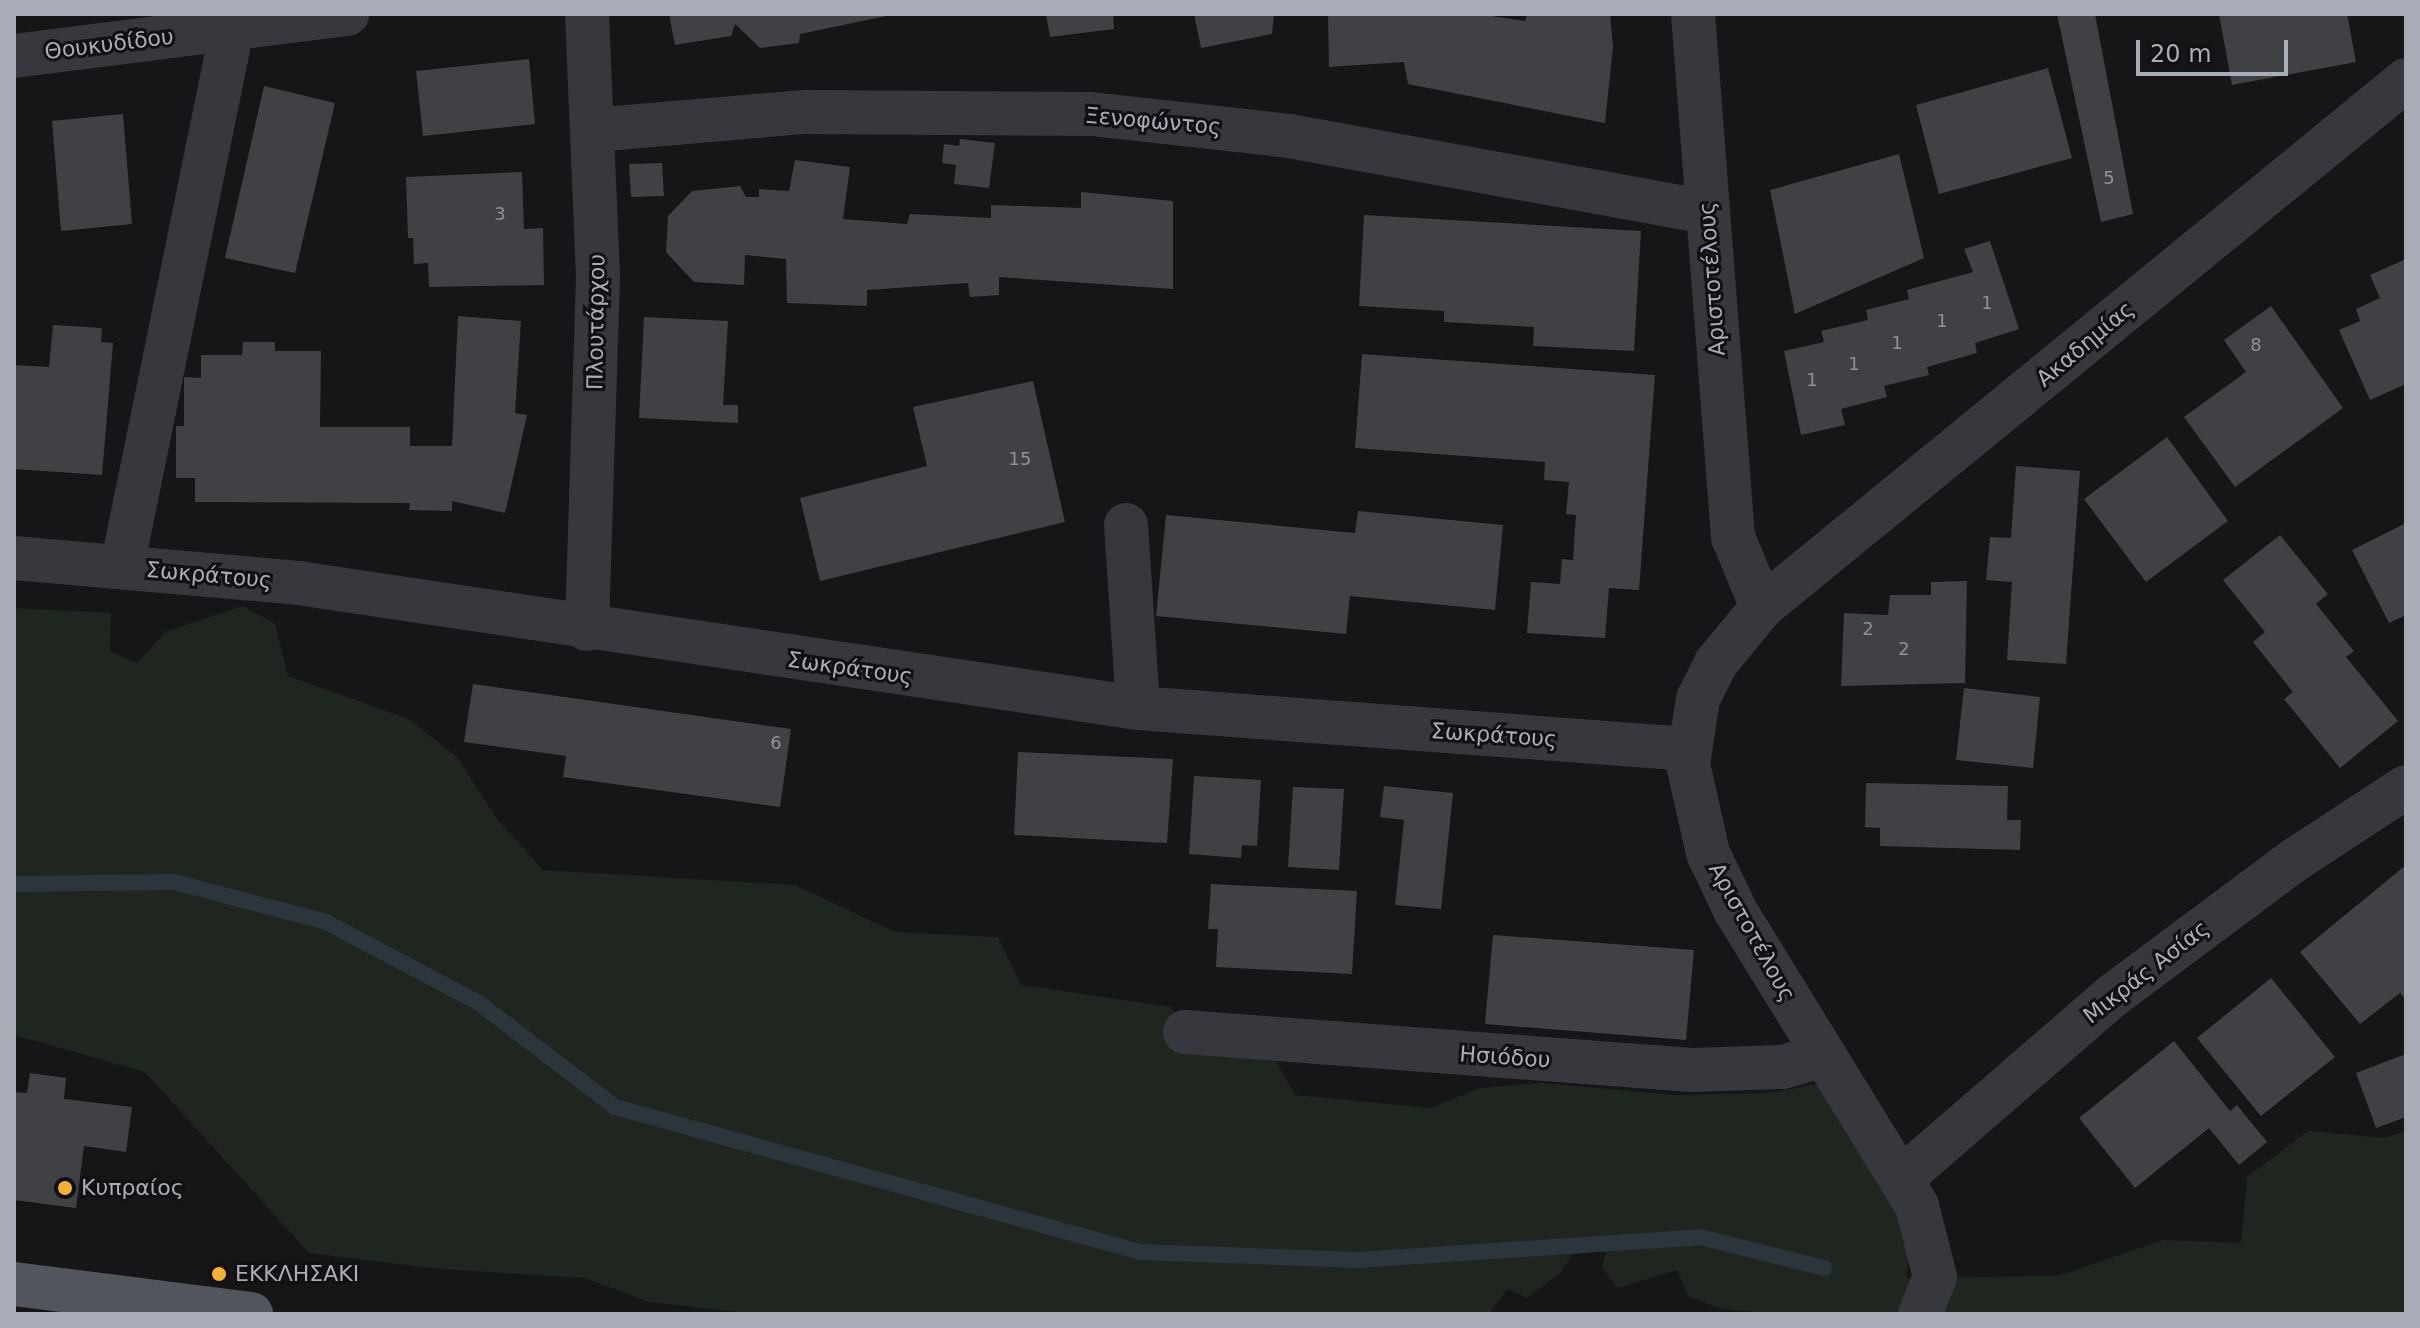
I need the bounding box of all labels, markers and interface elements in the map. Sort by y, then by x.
street label: Θουκυδίδου [43,23,175,65]
scale bar [2140,24,2292,74]
text: 20 m [2150,40,2212,68]
street label: Ξενοφώντος [1084,102,1222,140]
house number: 5 [2103,167,2115,189]
street label: Αριστοτέλους [1693,201,1731,357]
house number: 3 [494,203,506,225]
street label: Πλουτάρχου [582,254,610,390]
house number: 1 [1981,292,1993,314]
street label: Ακαδημίας [2031,296,2139,392]
house number: 1 [1936,310,1948,332]
house number: 1 [1891,332,1903,354]
house number: 8 [2250,334,2262,356]
house number: 1 [1848,353,1860,375]
house number: 1 [1806,369,1818,391]
house number: 15 [1009,448,1031,470]
street label: Σωκράτους [145,556,273,594]
house number: 2 [1862,618,1874,640]
house number: 2 [1898,638,1910,660]
street label: Σωκράτους [786,646,914,690]
street label: Σωκράτους [1430,717,1558,753]
house number: 6 [770,732,782,754]
street label: Αριστοτέλους [1703,858,1801,1006]
street label: Μικράς Ασίας [2078,915,2214,1029]
street label: Ησιόδου [1459,1041,1551,1073]
place label: Κυπραίος [81,1175,184,1201]
marker: Κυπραίος [56,1179,74,1197]
place label: ΕΚΚΛΗΣΑΚΙ [235,1261,359,1287]
marker: ΕΚΚΛΗΣΑΚΙ [210,1265,228,1283]

